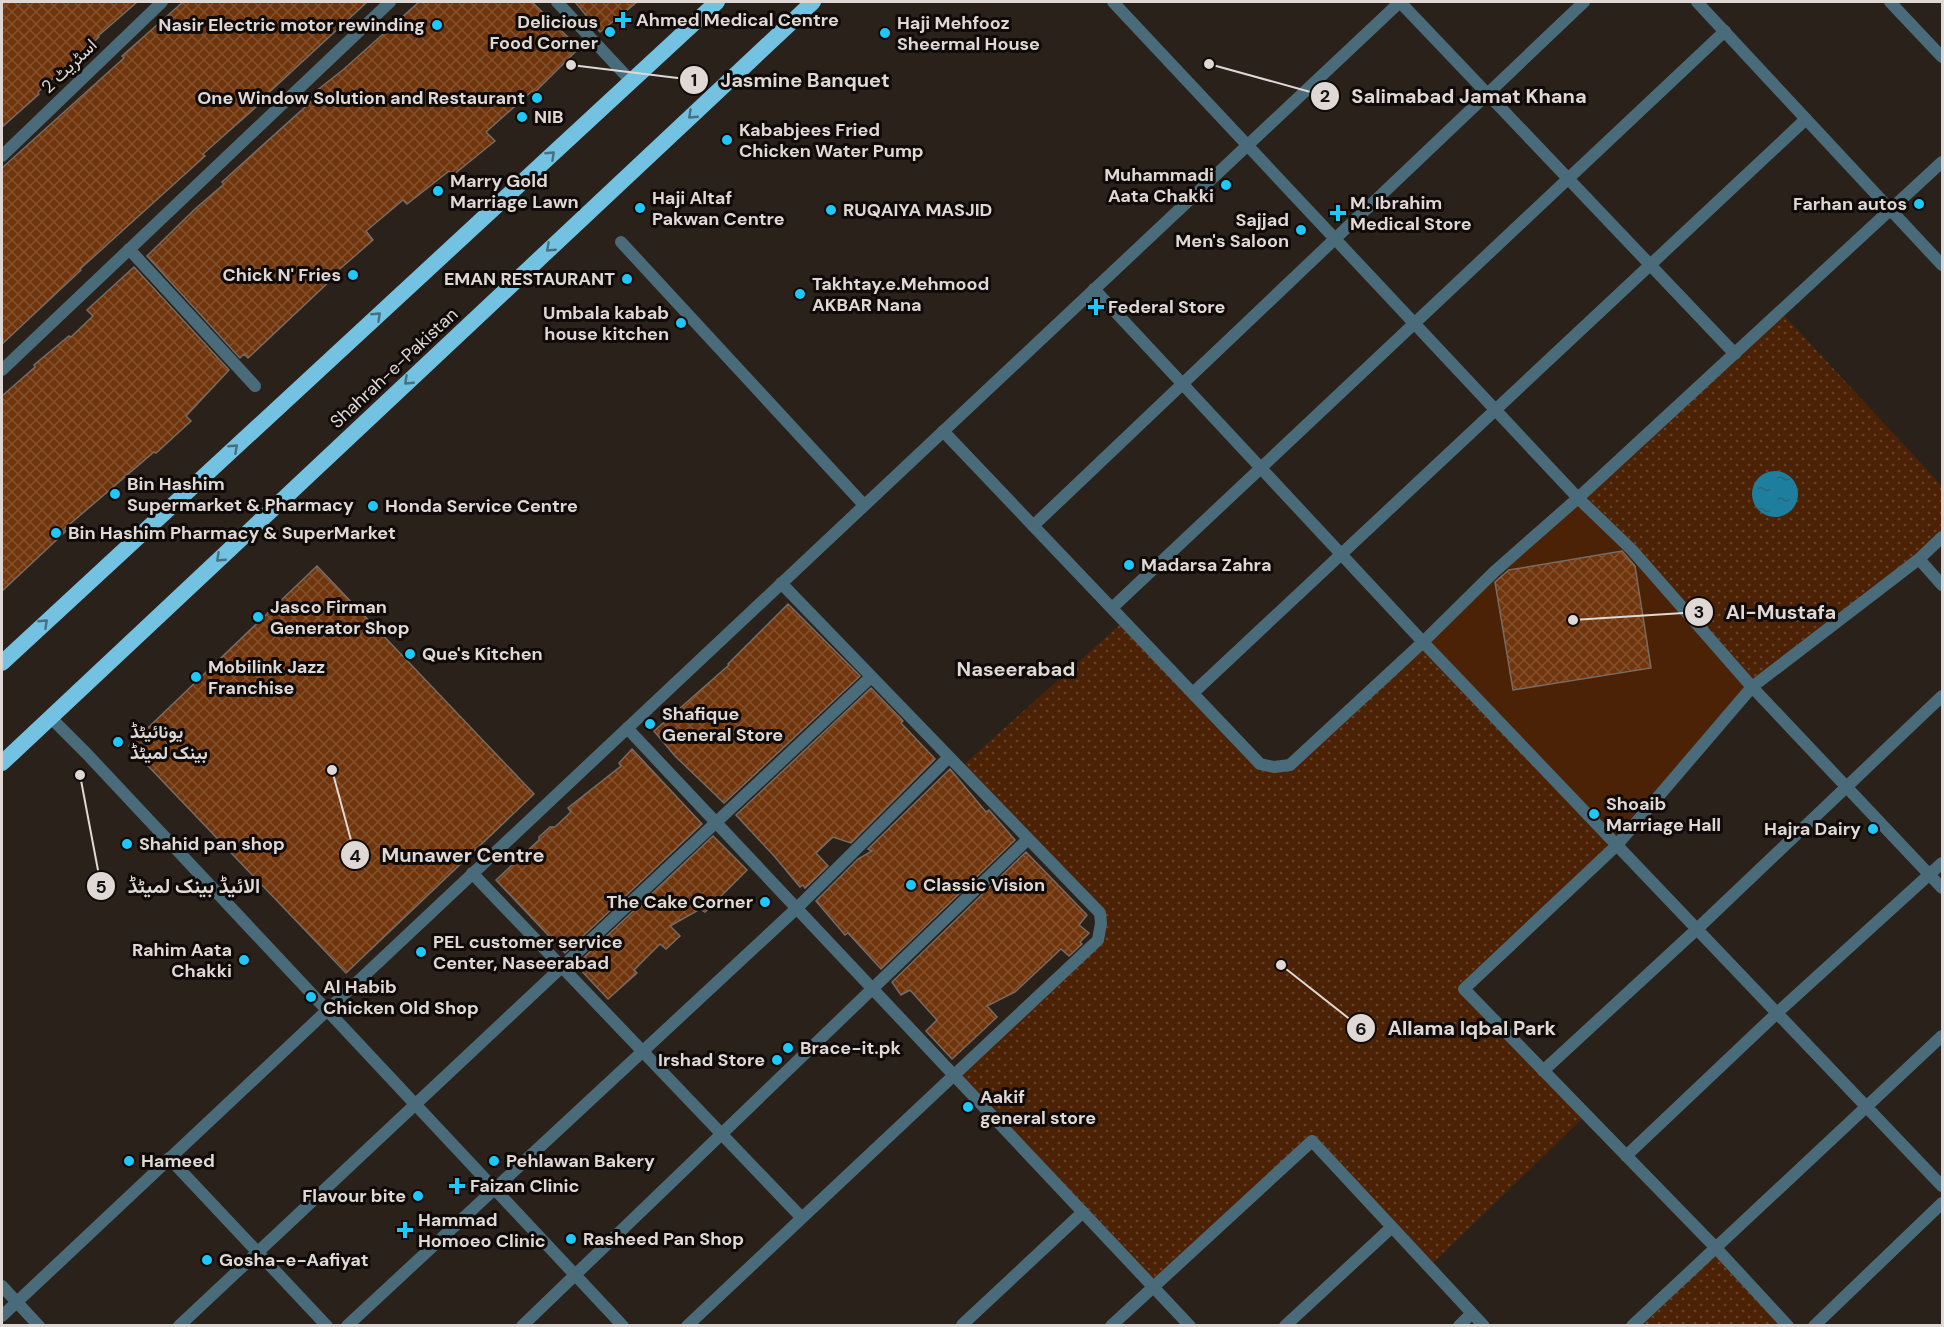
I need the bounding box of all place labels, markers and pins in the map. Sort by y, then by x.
place label: Ahmed Medical Centre [636,8,839,32]
place label: Delicious Food Corner [490,10,598,55]
marker: Ahmed Medical Centre [614,11,632,29]
place label: Haji Mehfooz Sheermal House [897,11,1040,56]
place label: Nasir Electric motor rewinding [158,13,425,37]
marker: Nasir Electric motor rewinding [430,18,444,32]
marker: Delicious Food Corner [603,25,617,39]
marker: Haji Mehfooz Sheermal House [878,26,892,40]
callout: Jasmine Banquet [679,61,902,99]
callout: Salimabad Jamat Khana [1310,77,1599,115]
place label: One Window Solution and Restaurant [197,86,525,110]
marker: One Window Solution and Restaurant [530,91,544,105]
place label: NIB [534,105,564,129]
marker: NIB [515,110,529,124]
place label: Kababjees Fried Chicken Water Pump [739,118,924,163]
marker: Kababjees Fried Chicken Water Pump [720,133,734,147]
place label: Muhammadi Aata Chakki [1104,163,1214,208]
place label: Marry Gold Marriage Lawn [450,169,579,214]
marker: Muhammadi Aata Chakki [1219,178,1233,192]
marker: Marry Gold Marriage Lawn [431,184,445,198]
place label: Haji Altaf Pakwan Centre [652,186,785,231]
place label: M. Ibrahim Medical Store [1350,191,1472,236]
place label: Farhan autos [1793,192,1907,216]
marker: Farhan autos [1912,197,1926,211]
place label: RUQAIYA MASJID [843,198,992,222]
marker: Haji Altaf Pakwan Centre [633,201,647,215]
marker: RUQAIYA MASJID [824,203,838,217]
marker: M. Ibrahim Medical Store [1331,206,1345,220]
place label: Sajjad Men's Saloon [1175,208,1289,253]
marker: Sajjad Men's Saloon [1294,223,1308,237]
place label: Chick N' Fries [222,263,341,287]
place label: EMAN RESTAURANT [444,267,615,291]
marker: Chick N' Fries [346,268,360,282]
marker: EMAN RESTAURANT [620,272,634,286]
place label: Takhtay.e.Mehmood AKBAR Nana [812,272,989,317]
marker: Takhtay.e.Mehmood AKBAR Nana [793,287,807,301]
place label: Federal Store [1108,295,1226,319]
marker: Federal Store [1089,300,1103,314]
place label: Umbala kabab house kitchen [543,301,669,346]
marker: Umbala kabab house kitchen [674,316,688,330]
place label: Bin Hashim Supermarket & Pharmacy [127,472,354,517]
marker: Bin Hashim Supermarket & Pharmacy [108,487,122,501]
place label: Honda Service Centre [385,494,578,518]
marker: Honda Service Centre [366,499,380,513]
place label: Bin Hashim Pharmacy & SuperMarket [68,521,396,545]
marker: Bin Hashim Pharmacy & SuperMarket [49,526,63,540]
place label: Madarsa Zahra [1141,553,1272,577]
marker: Madarsa Zahra [1122,558,1136,572]
callout: Al-Mustafa [1684,593,1849,631]
place label: Jasco Firman Generator Shop [270,595,410,640]
marker: Jasco Firman Generator Shop [251,610,265,624]
place label: Que's Kitchen [422,642,543,666]
marker: Que's Kitchen [403,647,417,661]
place label: Mobilink Jazz Franchise [208,655,325,700]
marker: Mobilink Jazz Franchise [189,670,203,684]
place label: Shafique General Store [662,702,783,747]
marker: Shafique General Store [643,717,657,731]
place label: یونائیٹڈ بینک لمیٹڈ [130,720,208,765]
marker: یونائیٹڈ بینک لمیٹڈ [111,735,125,749]
place label: Shoaib Marriage Hall [1606,792,1721,837]
marker: Shoaib Marriage Hall [1587,807,1601,821]
place label: Hajra Dairy [1764,817,1861,841]
marker: Hajra Dairy [1866,822,1880,836]
place label: Shahid pan shop [139,832,285,856]
callout: Munawer Centre [340,836,557,874]
marker: Shahid pan shop [120,837,134,851]
callout: الائیڈ بینک لمیٹڈ [86,867,272,905]
place label: Classic Vision [923,873,1045,897]
marker: Classic Vision [904,878,918,892]
place label: The Cake Corner [607,890,753,914]
marker: The Cake Corner [758,895,772,909]
place label: PEL customer service Center, Naseerabad [433,930,623,975]
place label: Rahim Aata Chakki [132,938,232,983]
marker: PEL customer service Center, Naseerabad [414,945,428,959]
marker: Rahim Aata Chakki [237,953,251,967]
place label: Al Habib Chicken Old Shop [323,975,479,1020]
marker: Al Habib Chicken Old Shop [304,990,318,1004]
callout: Allama Iqbal Park [1346,1009,1568,1047]
place label: Brace-it.pk [800,1036,902,1060]
marker: Brace-it.pk [781,1041,795,1055]
place label: Irshad Store [658,1048,765,1072]
marker: Irshad Store [770,1053,784,1067]
place label: Aakif general store [980,1085,1096,1130]
marker: Aakif general store [961,1100,975,1114]
place label: Hameed [141,1149,215,1173]
place label: Pehlawan Bakery [506,1149,655,1173]
marker: Hameed [122,1154,136,1168]
marker: Pehlawan Bakery [487,1154,501,1168]
place label: Faizan Clinic [470,1174,579,1198]
marker: Faizan Clinic [448,1177,466,1195]
place label: Flavour bite [302,1184,406,1208]
marker: Flavour bite [411,1189,425,1203]
place label: Hammad Homoeo Clinic [418,1208,546,1253]
marker: Hammad Homoeo Clinic [396,1221,414,1239]
place label: Rasheed Pan Shop [583,1227,744,1251]
marker: Rasheed Pan Shop [564,1232,578,1246]
place label: Gosha-e-Aafiyat [219,1248,369,1272]
marker: Gosha-e-Aafiyat [200,1253,214,1267]

